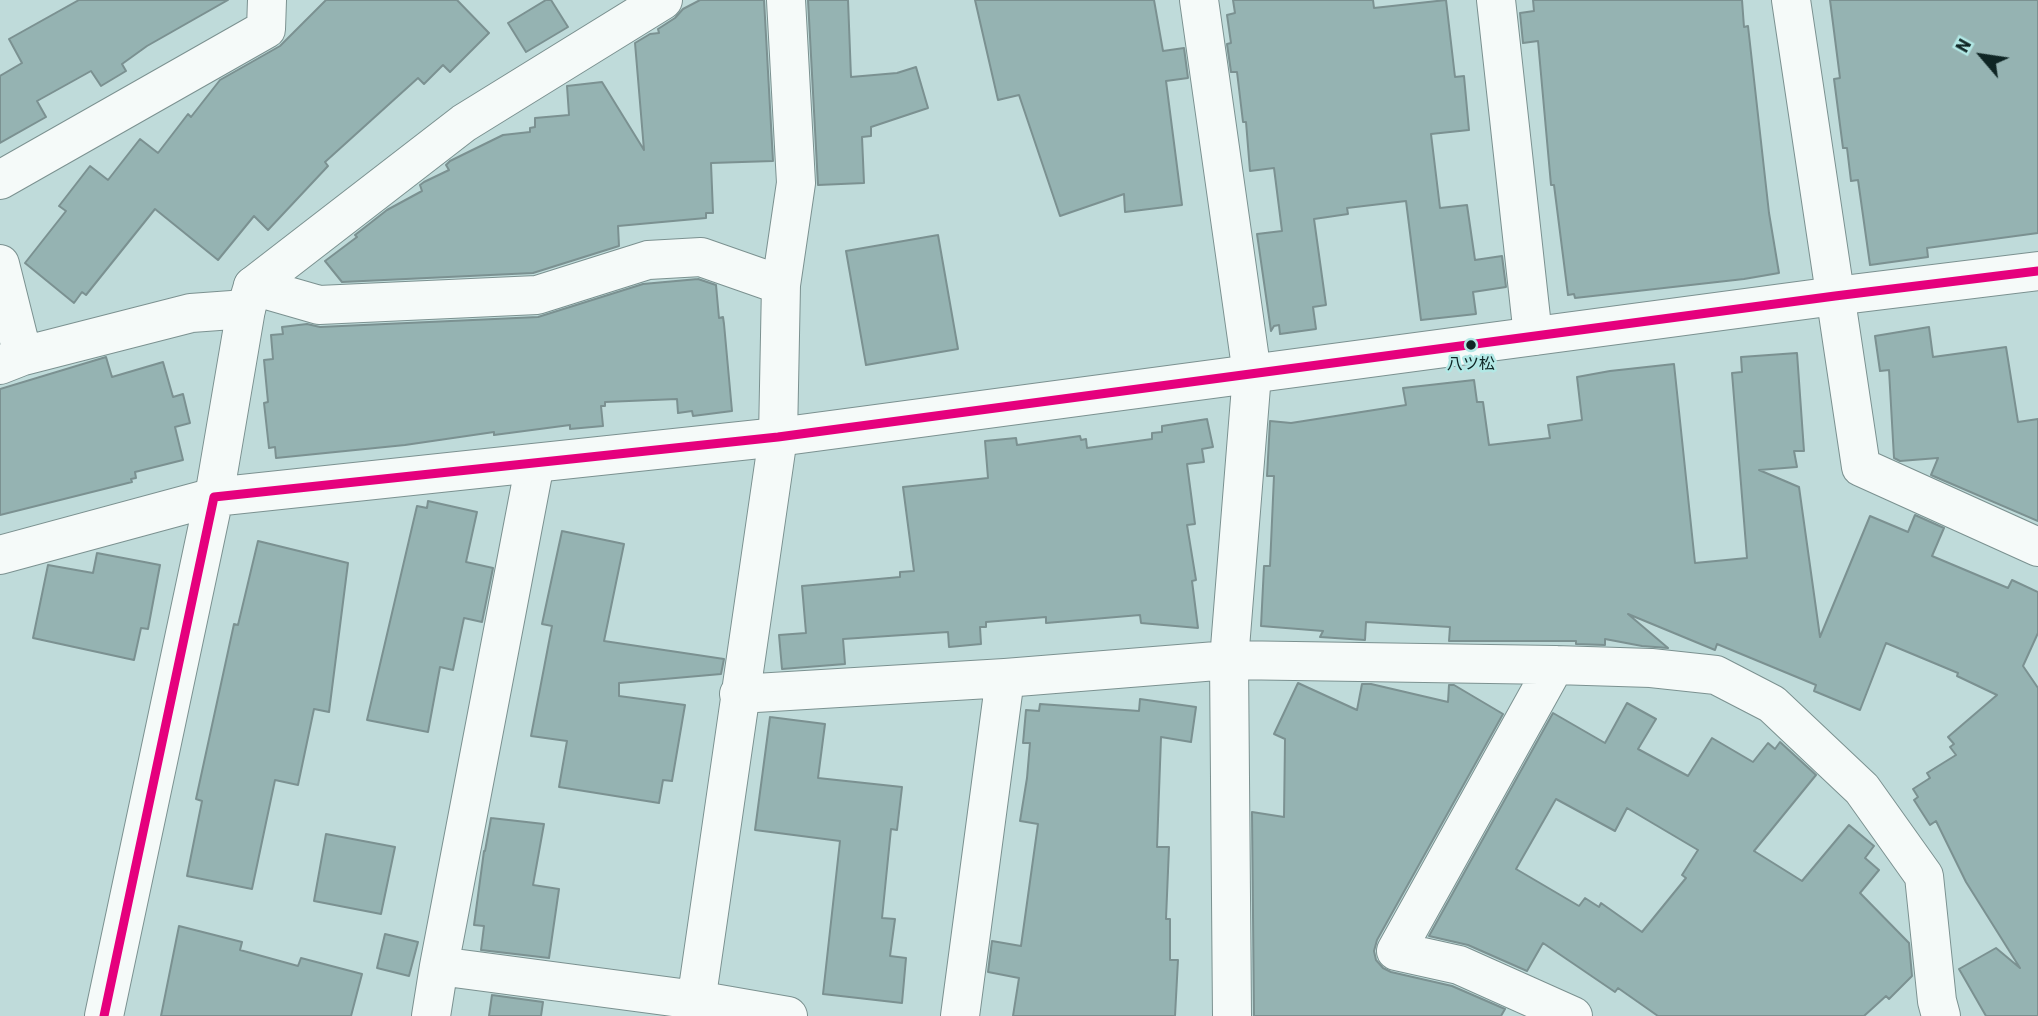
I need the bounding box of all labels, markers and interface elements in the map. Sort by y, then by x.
north arrow [1947,21,2017,91]
text: N [1950,35,1976,56]
marker: 八ツ松 [1464,338,1478,352]
place label: 八ツ松 [1447,355,1495,375]

